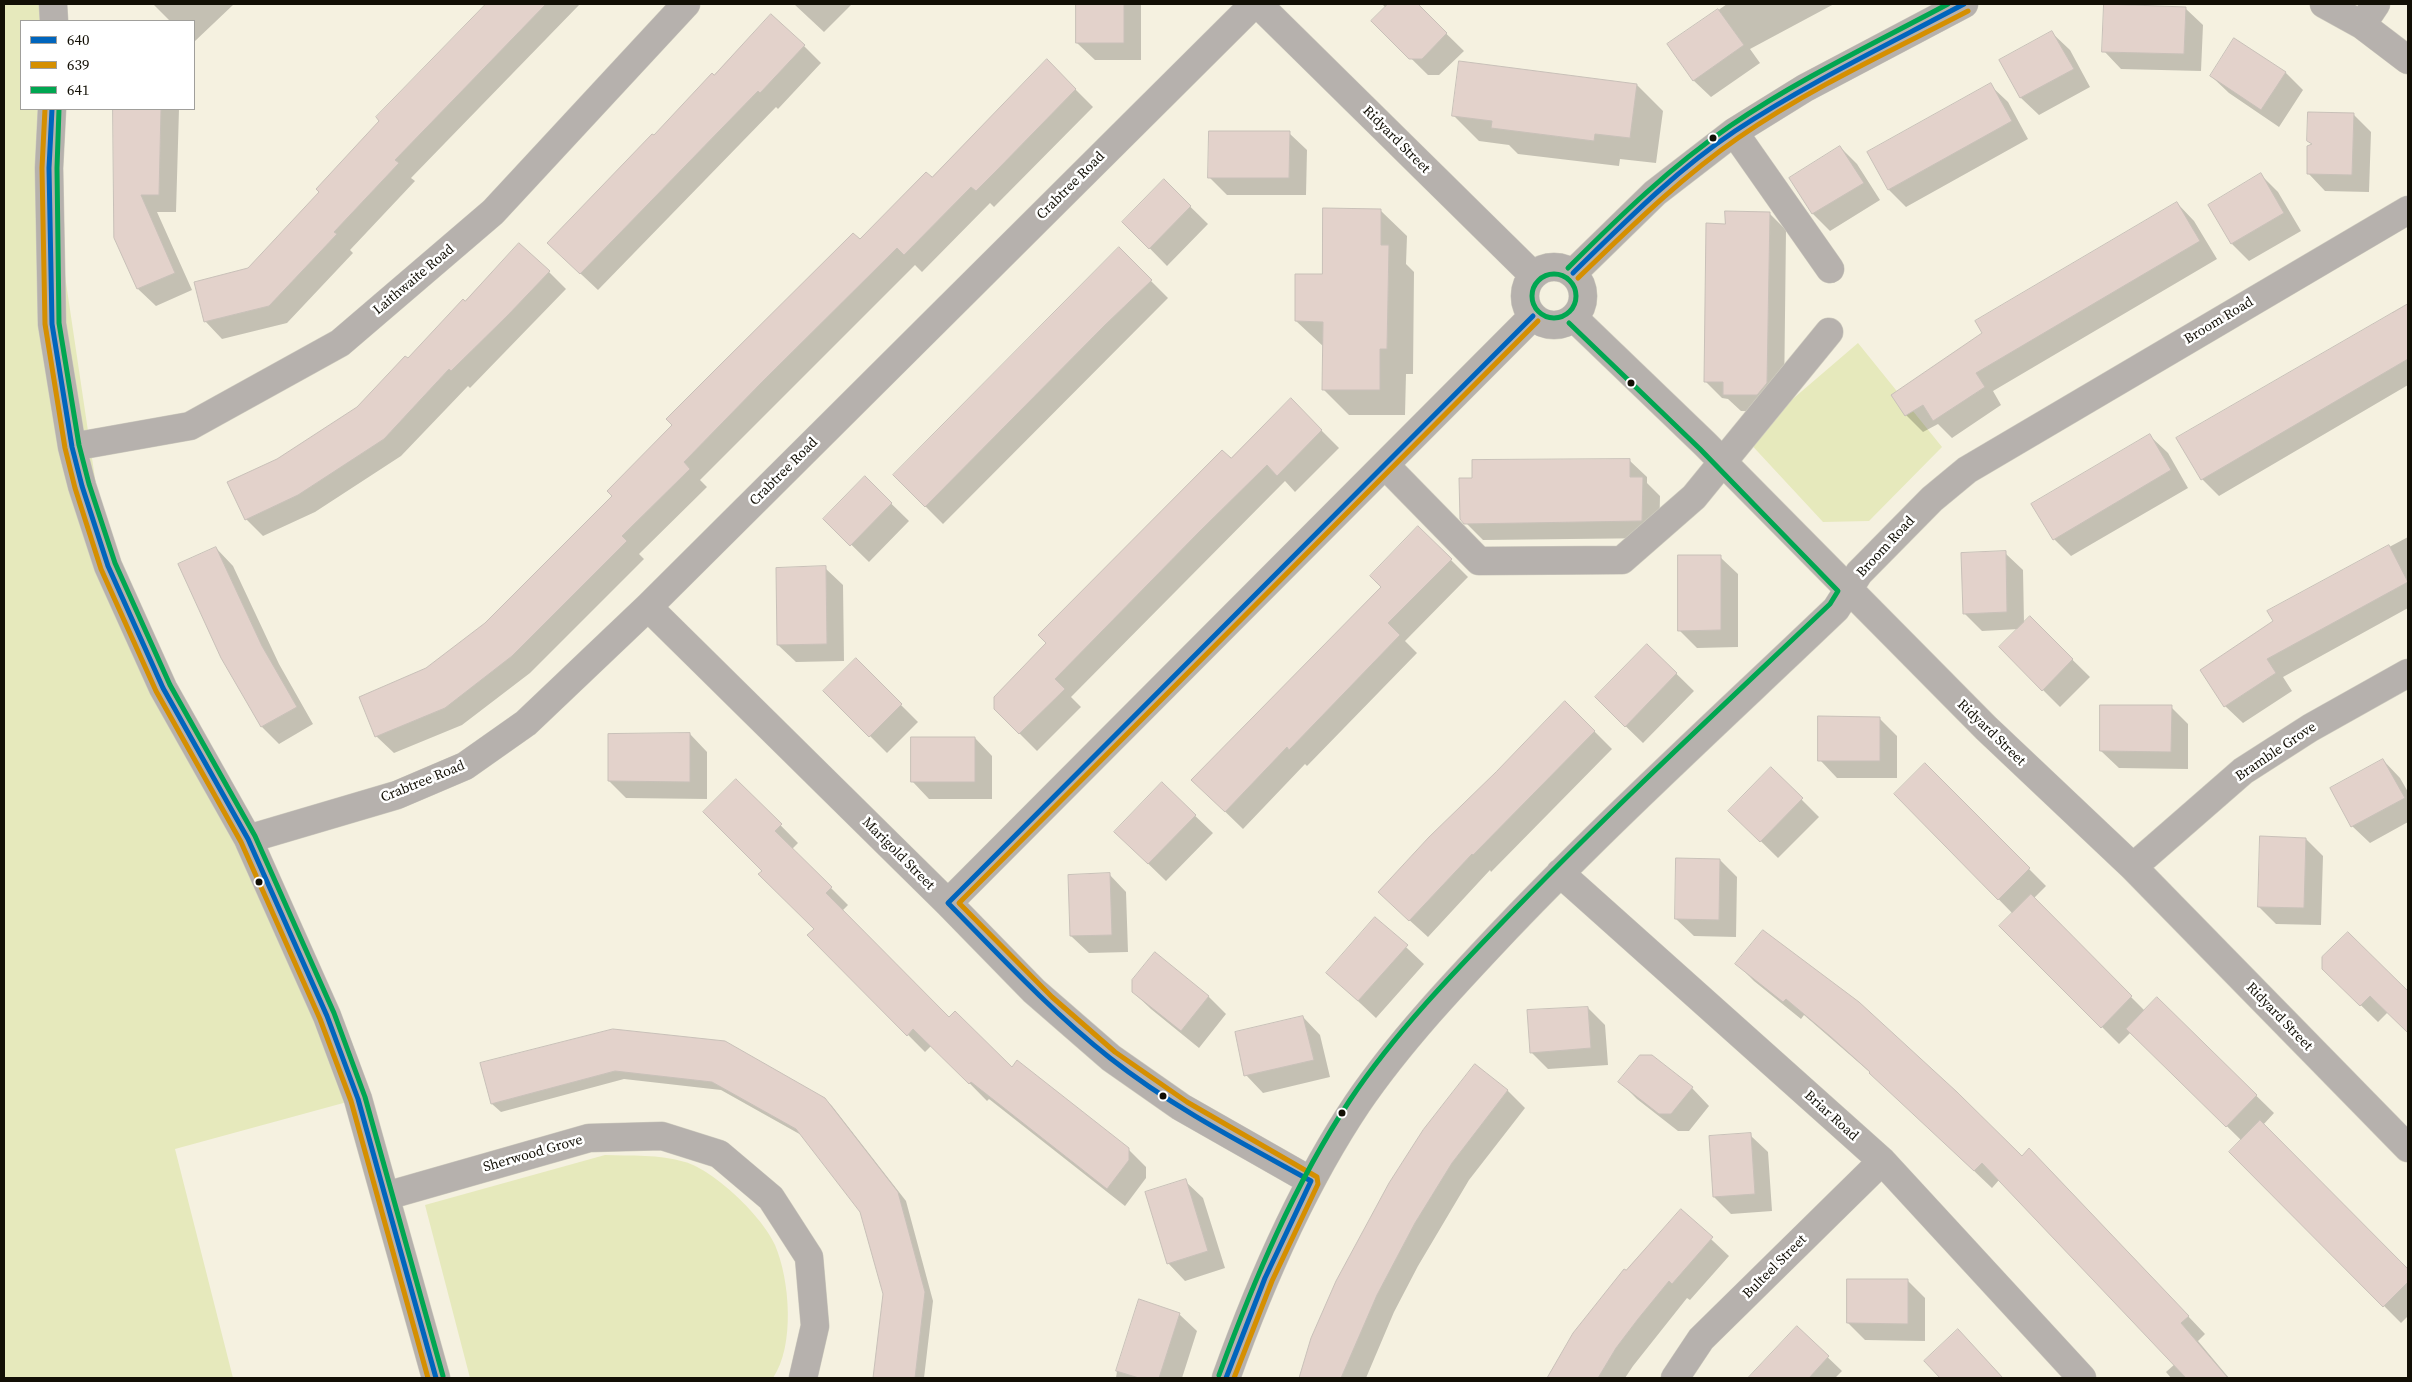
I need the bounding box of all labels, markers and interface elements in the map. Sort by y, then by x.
legend [20,20,195,110]
text: 640 [67,29,90,50]
text: 639 [67,54,90,75]
text: 641 [67,79,90,100]
street label: Ridyard Street [1359,103,1433,177]
unlabelled marker [1708,133,1718,143]
street label: Crabtree Road [1034,149,1108,223]
street label: Laithwaite Road [370,241,458,319]
street label: Broom Road [2181,294,2257,348]
unlabelled marker [1626,378,1636,388]
street label: Crabtree Road [747,435,821,509]
street label: Broom Road [1853,513,1919,581]
street label: Ridyard Street [1953,696,2029,770]
street label: Bramble Grove [2232,719,2320,785]
street label: Crabtree Road [378,757,468,807]
street label: Marigold Street [858,814,938,894]
unlabelled marker [254,877,264,887]
street label: Ridyard Street [2242,979,2316,1055]
street label: Briar Road [1801,1087,1861,1145]
unlabelled marker [1158,1091,1168,1101]
unlabelled marker [1337,1108,1347,1118]
street label: Sherwood Grove [481,1132,585,1176]
street label: Bulteel Street [1740,1232,1810,1302]

